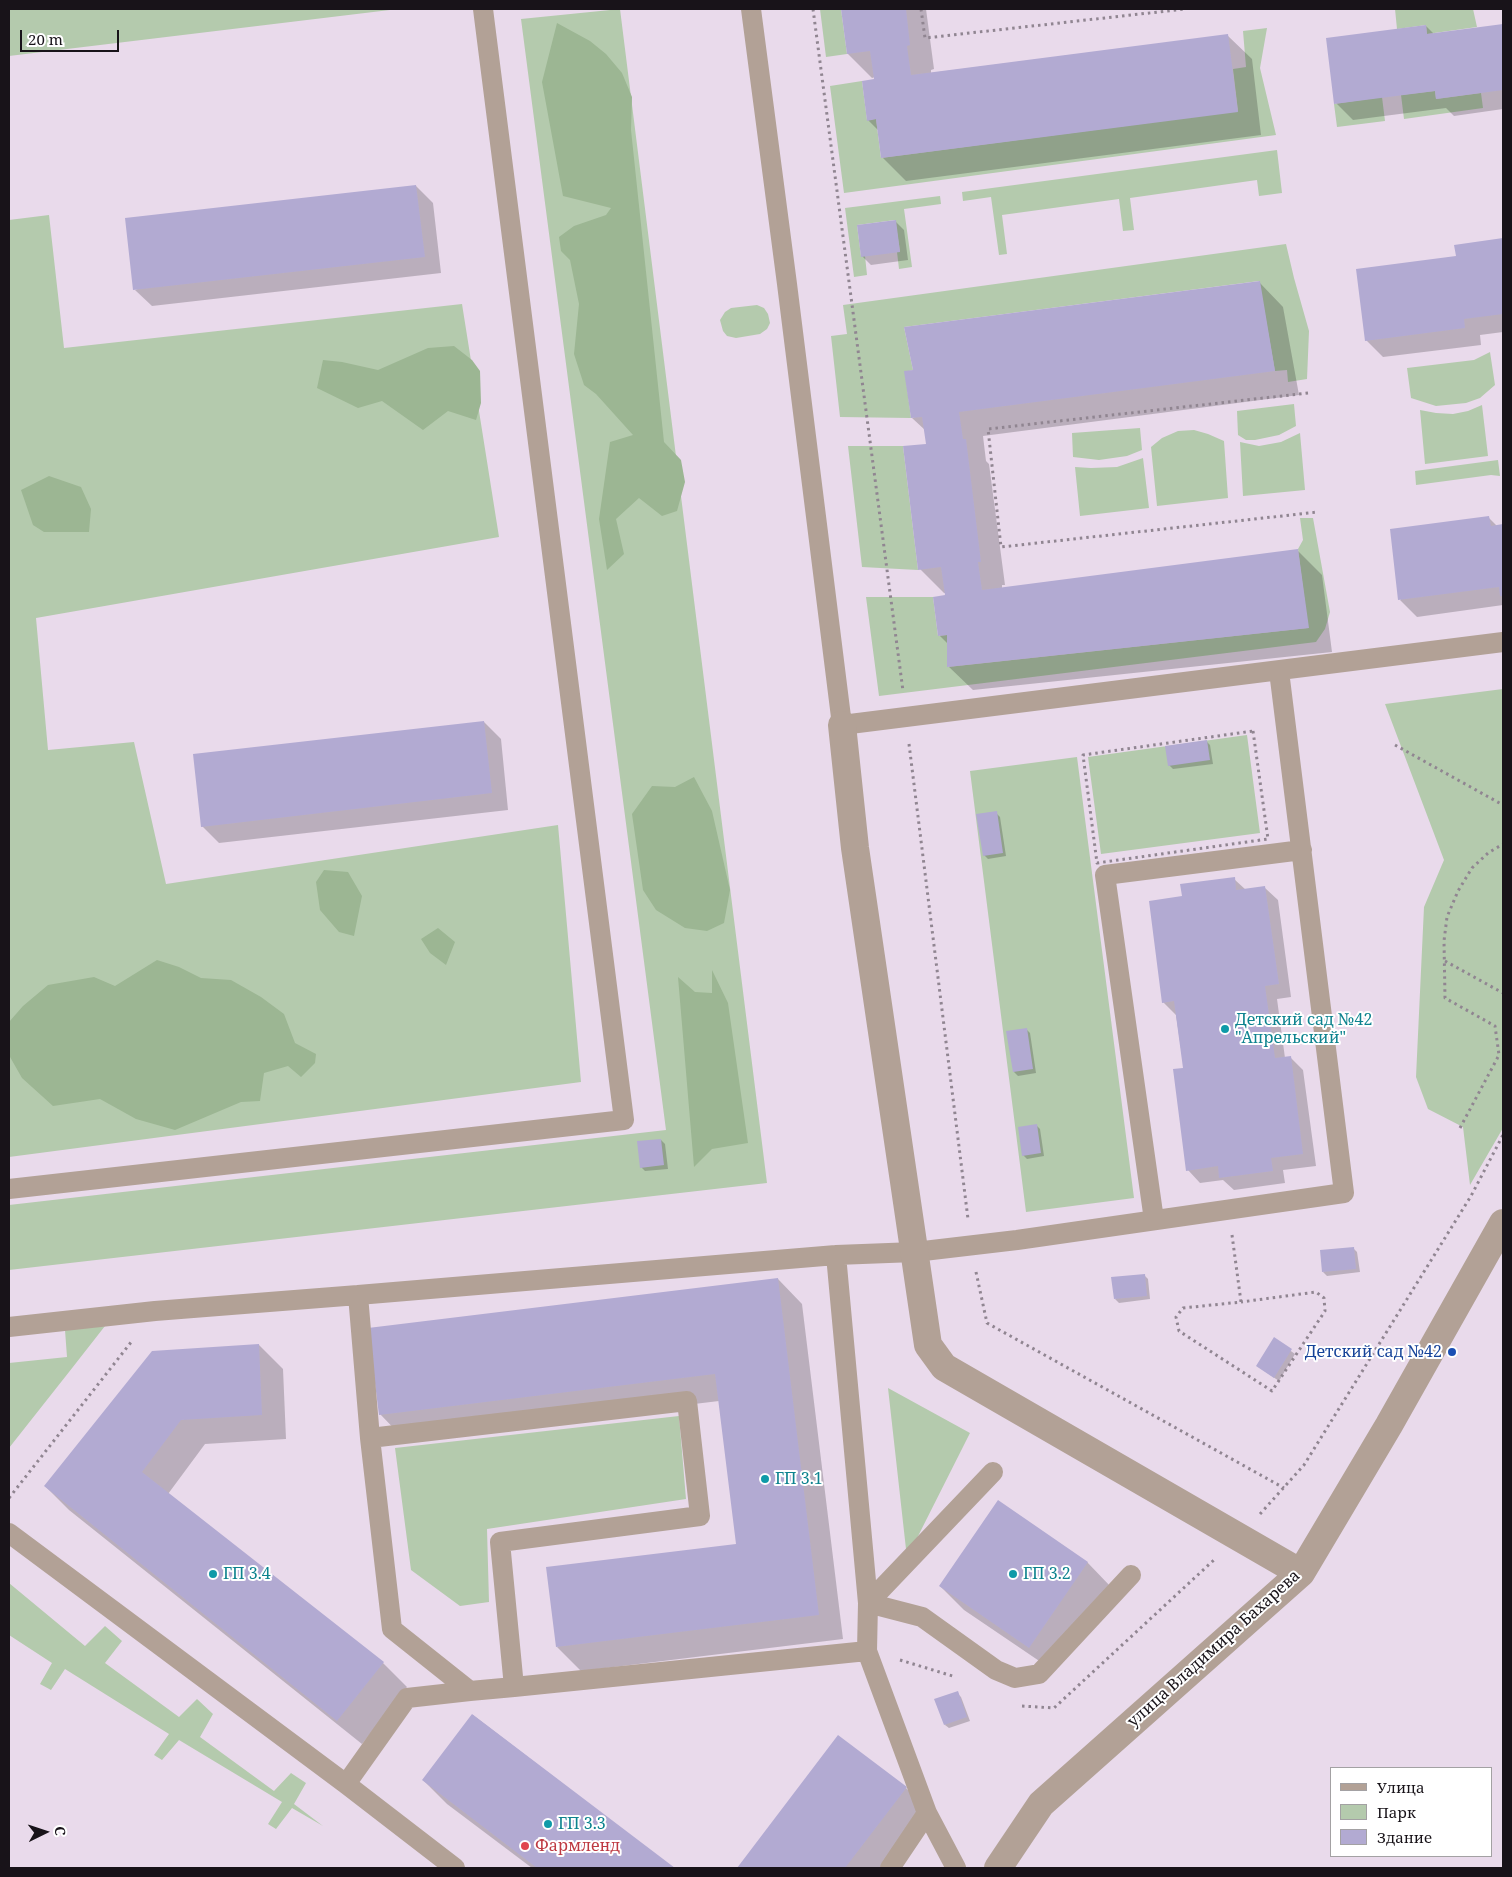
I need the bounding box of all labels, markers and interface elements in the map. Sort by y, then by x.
scale bar [22,20,121,52]
text: 20 m [28,29,63,49]
place label: Детский сад №42 "Апрельский" [1235,1010,1372,1048]
marker: Детский сад №42 "Апрельский" [1219,1023,1231,1035]
place label: Детский сад №42 [1305,1342,1442,1362]
marker: Детский сад №42 [1446,1346,1458,1358]
place label: ГП 3.1 [775,1469,823,1489]
marker: ГП 3.1 [759,1473,771,1485]
place label: ГП 3.4 [223,1564,271,1584]
place label: ГП 3.2 [1023,1564,1071,1584]
street label: улица Владимира Бахарева [1124,1566,1304,1732]
marker: ГП 3.4 [207,1568,219,1580]
marker: ГП 3.2 [1007,1568,1019,1580]
legend [1330,1767,1492,1857]
text: Улица [1377,1777,1425,1797]
text: Парк [1377,1802,1416,1822]
north arrow [20,1807,70,1857]
place label: ГП 3.3 [558,1814,606,1834]
marker: ГП 3.3 [542,1818,554,1830]
text: С [51,1826,70,1836]
text: Здание [1377,1827,1432,1847]
place label: Фармленд [535,1836,620,1856]
marker: Фармленд [519,1840,531,1852]

